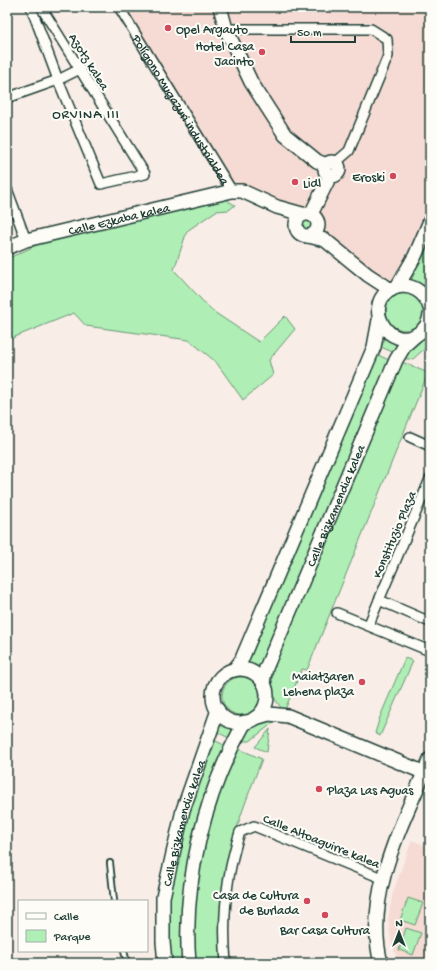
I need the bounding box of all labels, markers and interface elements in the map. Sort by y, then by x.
scale bar [291,18,355,44]
marker: Opel Argauto [163,23,173,33]
place label: Opel Argauto [176,23,248,38]
text: 50 m [297,27,322,41]
street label: Azotz kalea [65,31,112,94]
street label: Polígono Mugazuri industrialdea [127,32,232,189]
place label: Hotel Casa Jacinto [196,40,255,70]
marker: Hotel Casa Jacinto [257,47,267,57]
district label: ORVINA III [52,107,120,124]
place label: Eroski [352,171,385,186]
marker: Eroski [388,171,398,181]
marker: Lidl [290,177,300,187]
place label: Lidl [303,177,321,192]
street label: Calle Ezkaba kalea [67,201,172,240]
street label: Calle Bizkamendia kalea [305,442,370,569]
street label: Konstituzio Plaza [370,489,421,581]
place label: Maiatzaren Lehena plaza [283,670,355,700]
marker: Maiatzaren Lehena plaza [357,677,367,687]
street label: Calle Bizkamendia kalea [161,758,210,888]
marker: Plaza Las Aguas [314,784,324,794]
place label: Plaza Las Aguas [326,784,415,799]
street label: Calle Altoaguirre kalea [260,812,382,873]
place label: Casa de Cultura de Burlada [213,889,300,919]
marker: Casa de Cultura de Burlada [302,896,312,906]
legend [18,900,148,952]
marker: Bar Casa Cultura [320,910,330,920]
text: Calle [54,911,79,925]
north arrow [379,912,419,952]
text: N [395,918,403,930]
place label: Bar Casa Cultura [279,924,371,939]
text: Parque [53,931,91,945]

